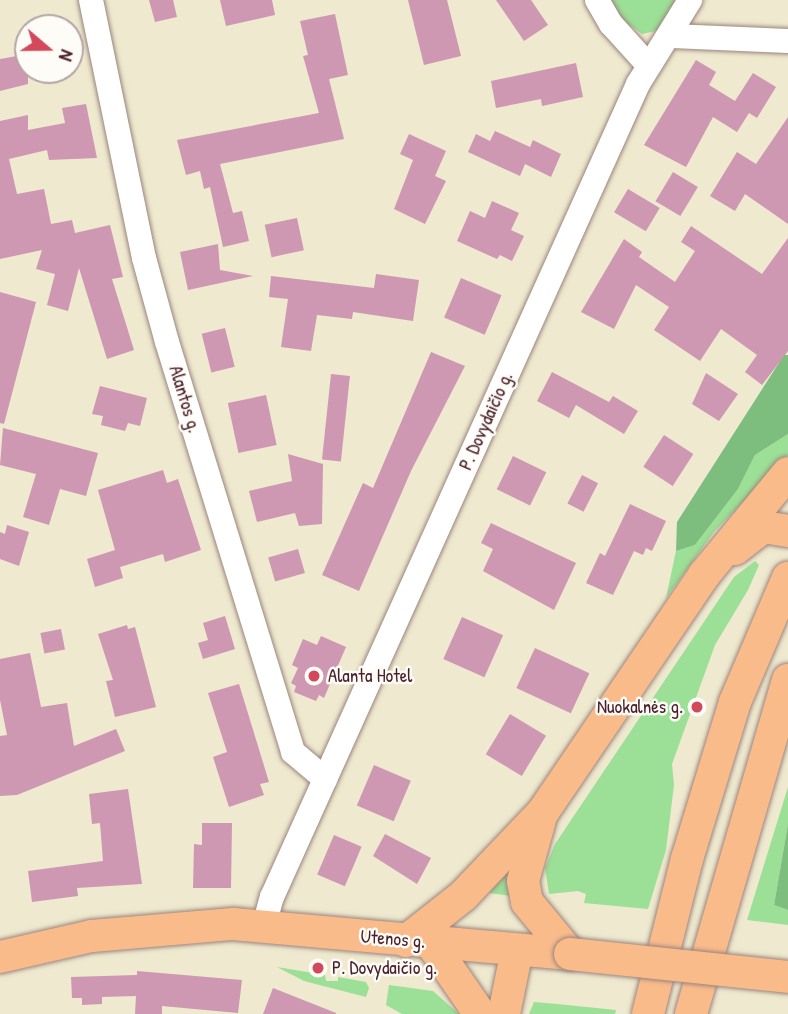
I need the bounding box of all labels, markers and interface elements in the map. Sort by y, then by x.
north arrow [14,14,84,84]
text: N [53,46,81,65]
street label: Alantos g. [164,363,206,435]
street label: P. Dovydaičio g. [454,368,518,474]
place label: Alanta Hotel [328,665,412,687]
marker: Alanta Hotel [306,668,322,684]
place label: Nuokalnės g. [597,696,683,718]
marker: Nuokalnės g. [689,699,705,715]
street label: Utenos g. [360,925,426,953]
place label: P. Dovydaičio g. [332,957,437,979]
marker: P. Dovydaičio g. [310,960,326,976]

